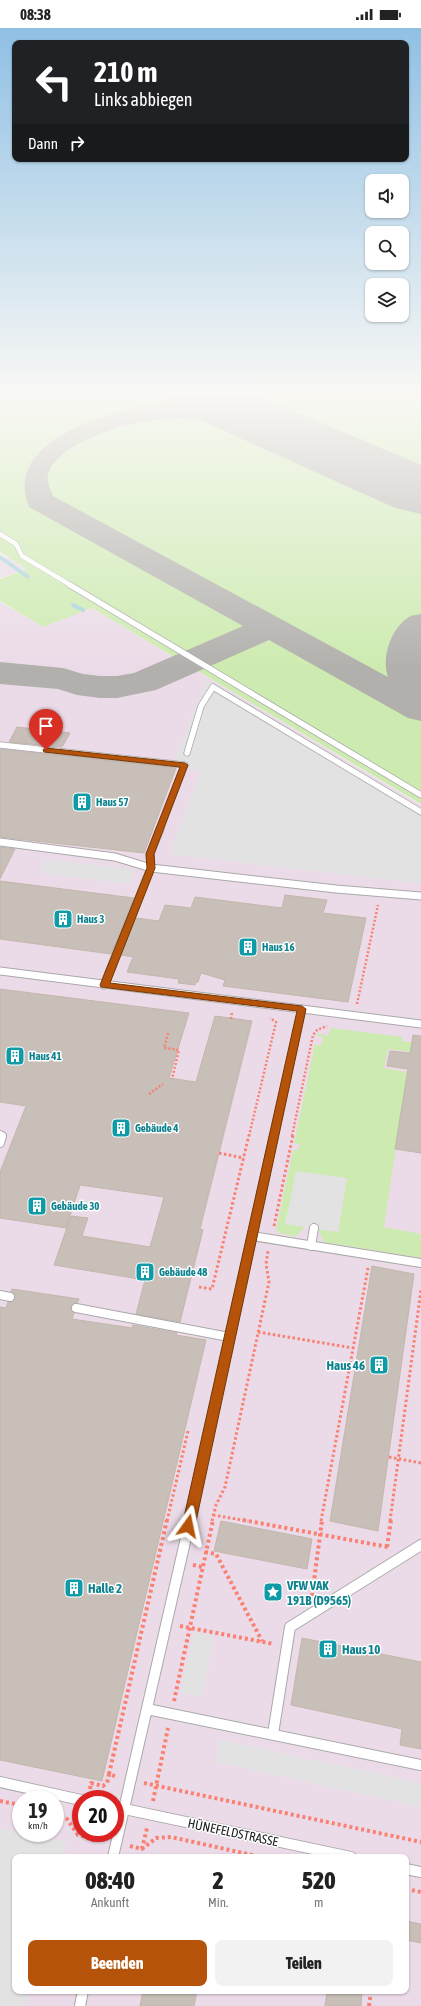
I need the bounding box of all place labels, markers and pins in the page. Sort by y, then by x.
pin [29,709,63,750]
building icon: Haus 57 [71,791,93,813]
place label: Haus 57 [96,796,129,808]
building icon: Haus 3 [52,908,74,930]
place label: Haus 3 [77,913,104,925]
building icon: Haus 16 [237,936,259,958]
place label: Haus 16 [262,941,295,953]
building icon: Haus 41 [4,1045,26,1067]
place label: Haus 41 [29,1050,62,1062]
building icon: Gebäude 4 [110,1117,132,1139]
place label: Gebäude 4 [135,1122,178,1134]
building icon: Gebäude 30 [26,1195,48,1217]
place label: Gebäude 30 [51,1200,100,1212]
building icon: Gebäude 48 [134,1261,156,1283]
place label: Gebäude 48 [159,1266,208,1278]
building icon: Haus 46 [368,1354,390,1376]
place label: Haus 46 [327,1358,365,1373]
building icon: Halle 2 [63,1577,85,1599]
place label: VFW VAK 191B (D9565) [286,1578,351,1608]
place label: Halle 2 [88,1581,122,1596]
place icon: VFW VAK 191B (D9565) [262,1581,284,1603]
building icon: Haus 10 [317,1638,339,1660]
place label: Haus 10 [342,1642,380,1657]

